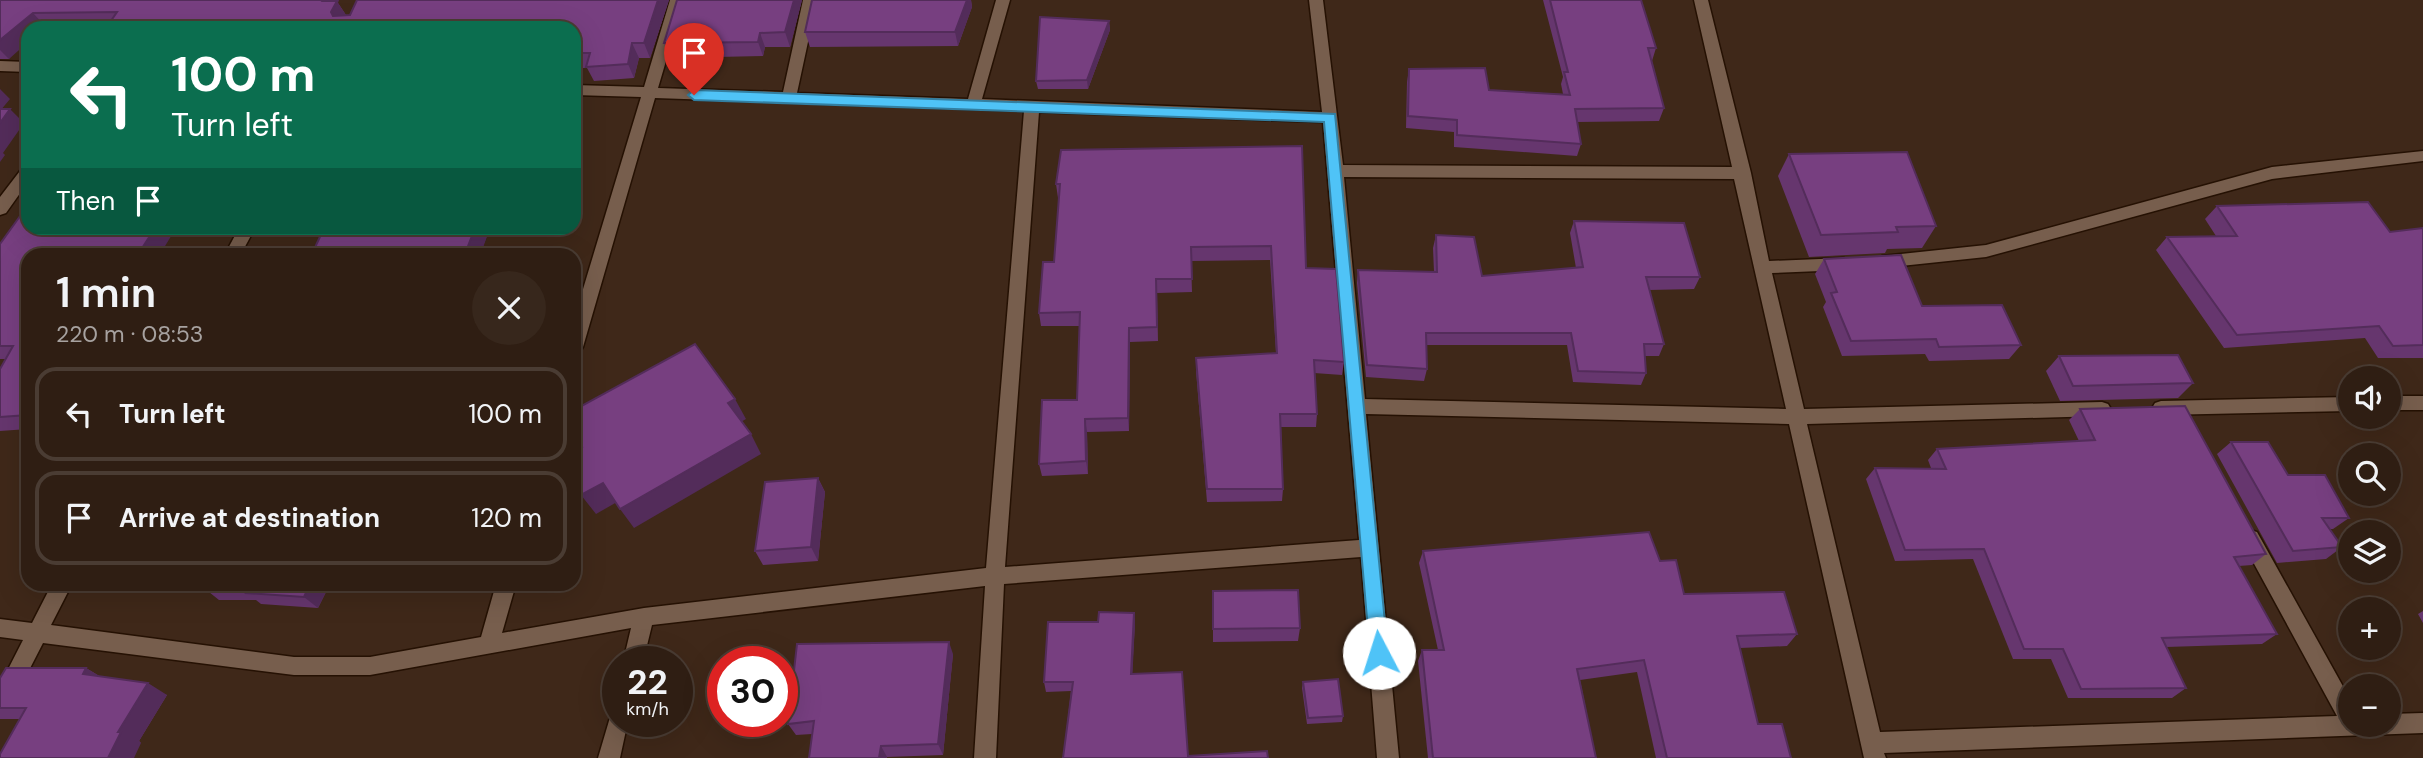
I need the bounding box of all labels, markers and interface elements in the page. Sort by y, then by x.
pin [664,23,724,95]
icon: arrive [675,34,713,72]
text: 100 m [171,42,315,106]
icon: left [56,49,147,140]
text: Turn left [171,104,293,146]
icon: arrive [129,182,167,220]
text: Then [56,184,115,218]
text: 1 min [56,265,156,320]
button: close [472,271,546,345]
text: 220 m · 08:53 [56,319,203,349]
map controls [2338,366,2401,737]
button: sound [2338,366,2401,429]
icon: left [60,395,98,433]
text: Turn left [119,397,226,431]
text: 100 m [468,397,542,431]
button: search [2338,443,2401,506]
icon: arrive [60,499,98,537]
text: Arrive at destination [119,501,380,535]
text: 120 m [471,501,542,535]
button: layers [2338,520,2401,583]
button: + [2338,597,2401,660]
position arrow [1342,616,1416,690]
speed limit sign: 30 [707,646,798,737]
text: 22 [627,659,668,705]
button: − [2338,674,2401,737]
text: km/h [626,697,669,721]

